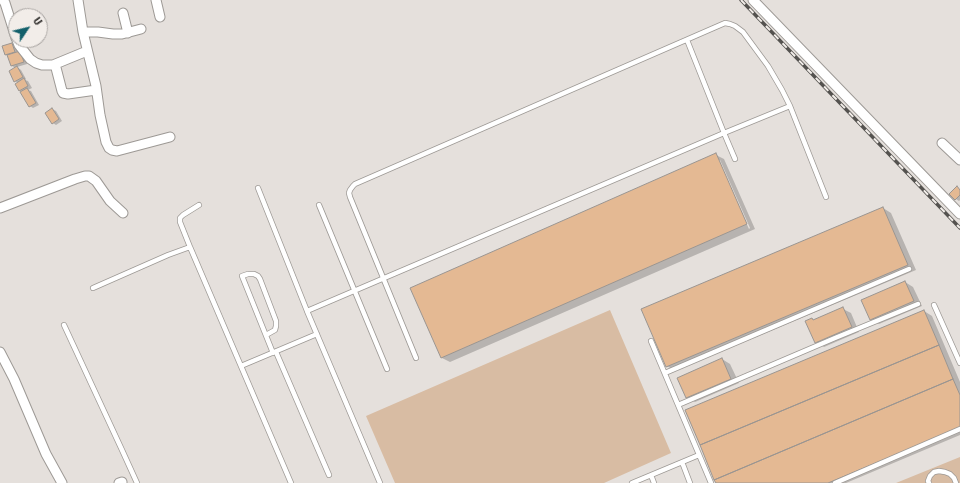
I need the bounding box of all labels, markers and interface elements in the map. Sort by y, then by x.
north arrow [8,8,48,48]
text: U [30,15,45,28]

